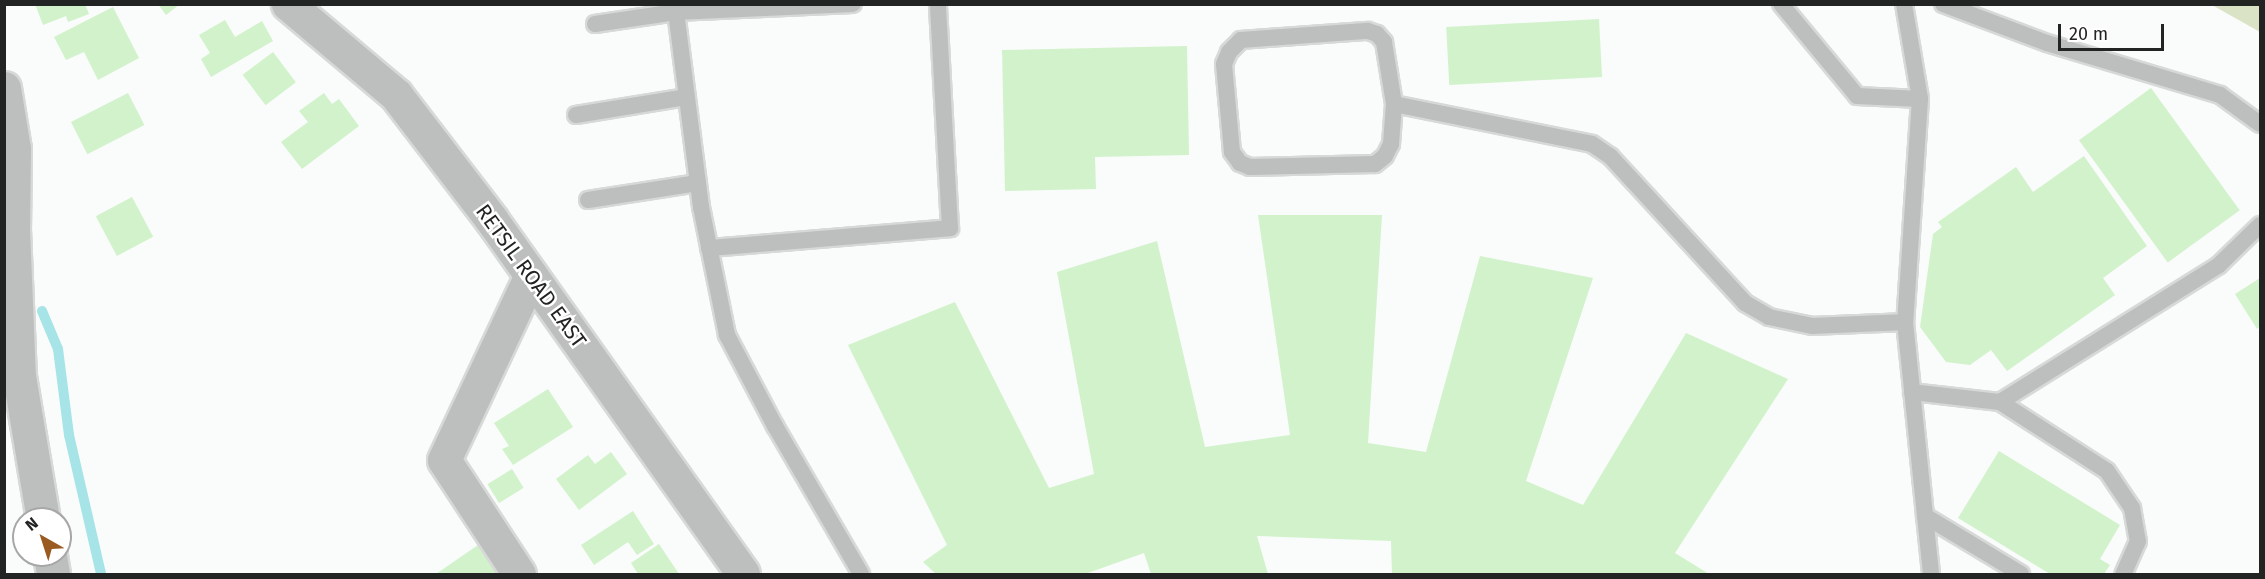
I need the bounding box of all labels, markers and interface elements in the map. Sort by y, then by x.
scale bar [2061,12,2168,50]
text: 20 m [2069,23,2108,45]
street label: RETSIL ROAD EAST [471,199,591,353]
north arrow [12,507,72,567]
text: N [22,513,42,535]

